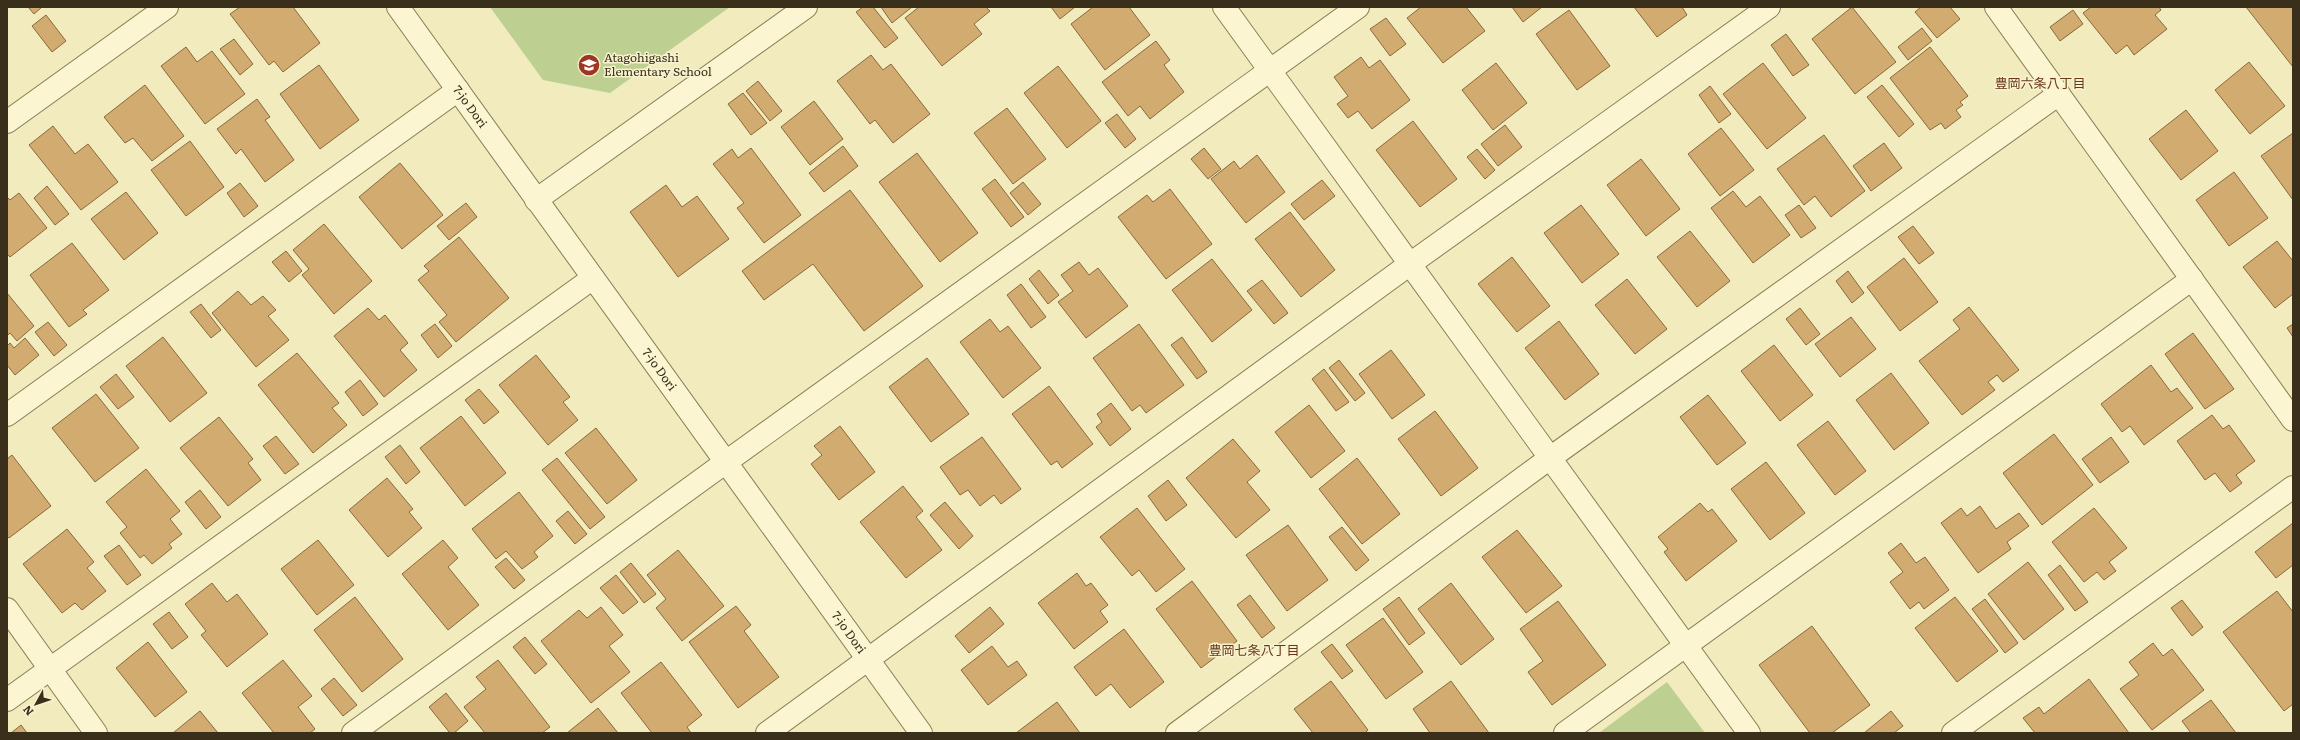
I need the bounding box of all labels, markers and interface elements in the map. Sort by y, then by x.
place label: Atagohigashi Elementary School [604,48,712,80]
school or university icon: Atagohigashi Elementary School [576,52,602,78]
district label: 豊岡六条八丁目 [1994,73,2086,92]
street label: 7-jo Dori [449,81,492,131]
street label: 7-jo Dori [639,344,682,394]
street label: 7-jo Dori [828,607,871,657]
district label: 豊岡七条八丁目 [1208,640,1300,659]
north arrow [16,684,56,724]
text: N [18,702,37,720]

